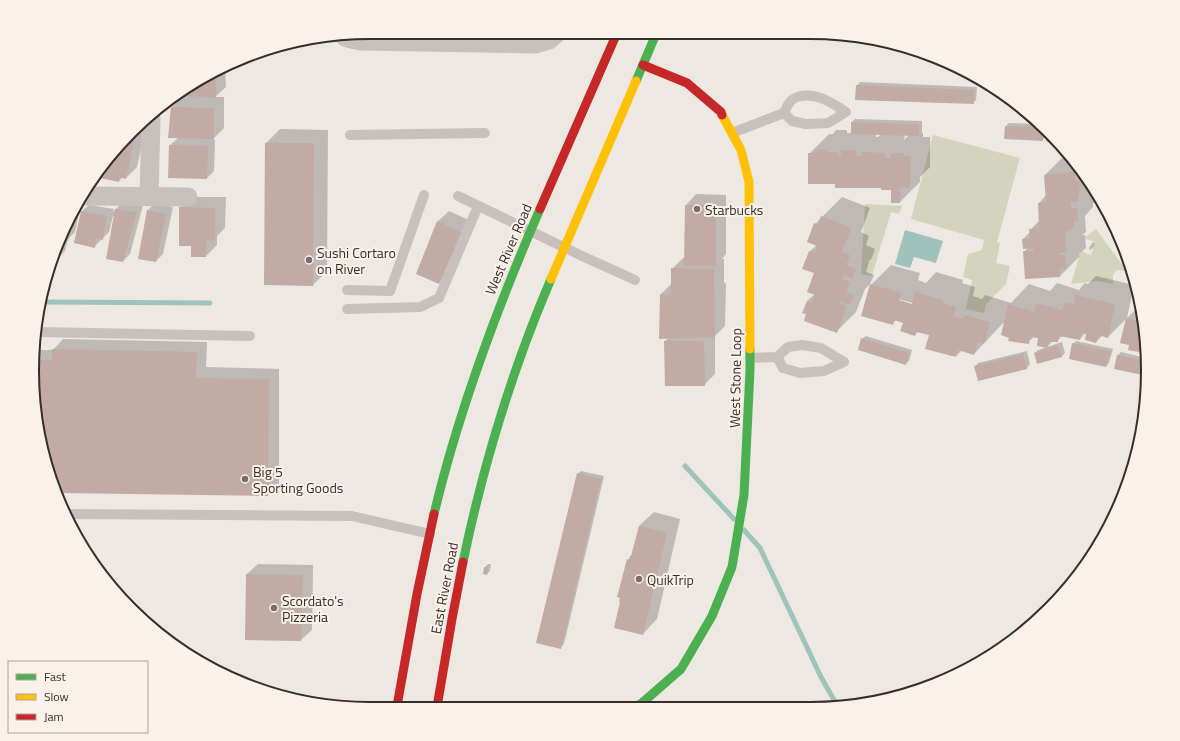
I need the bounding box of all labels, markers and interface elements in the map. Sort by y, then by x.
place label: Starbucks [705,199,763,220]
street label: West River Road [479,200,537,298]
marker: Starbucks [692,204,702,214]
place label: Sushi Cortaro on River [317,242,396,279]
marker: Sushi Cortaro on River [304,255,314,265]
street label: West Stone Loop [724,328,746,428]
place label: Big 5 Sporting Goods [253,461,343,498]
marker: Big 5 Sporting Goods [240,474,250,484]
street label: East River Road [425,540,463,636]
place label: QuikTrip [647,569,694,590]
marker: QuikTrip [634,574,644,584]
place label: Scordato's Pizzeria [282,590,344,627]
marker: Scordato's Pizzeria [269,603,279,613]
legend [8,661,148,733]
text: Fast [44,667,67,686]
text: Slow [44,687,69,706]
text: Jam [44,707,64,726]

